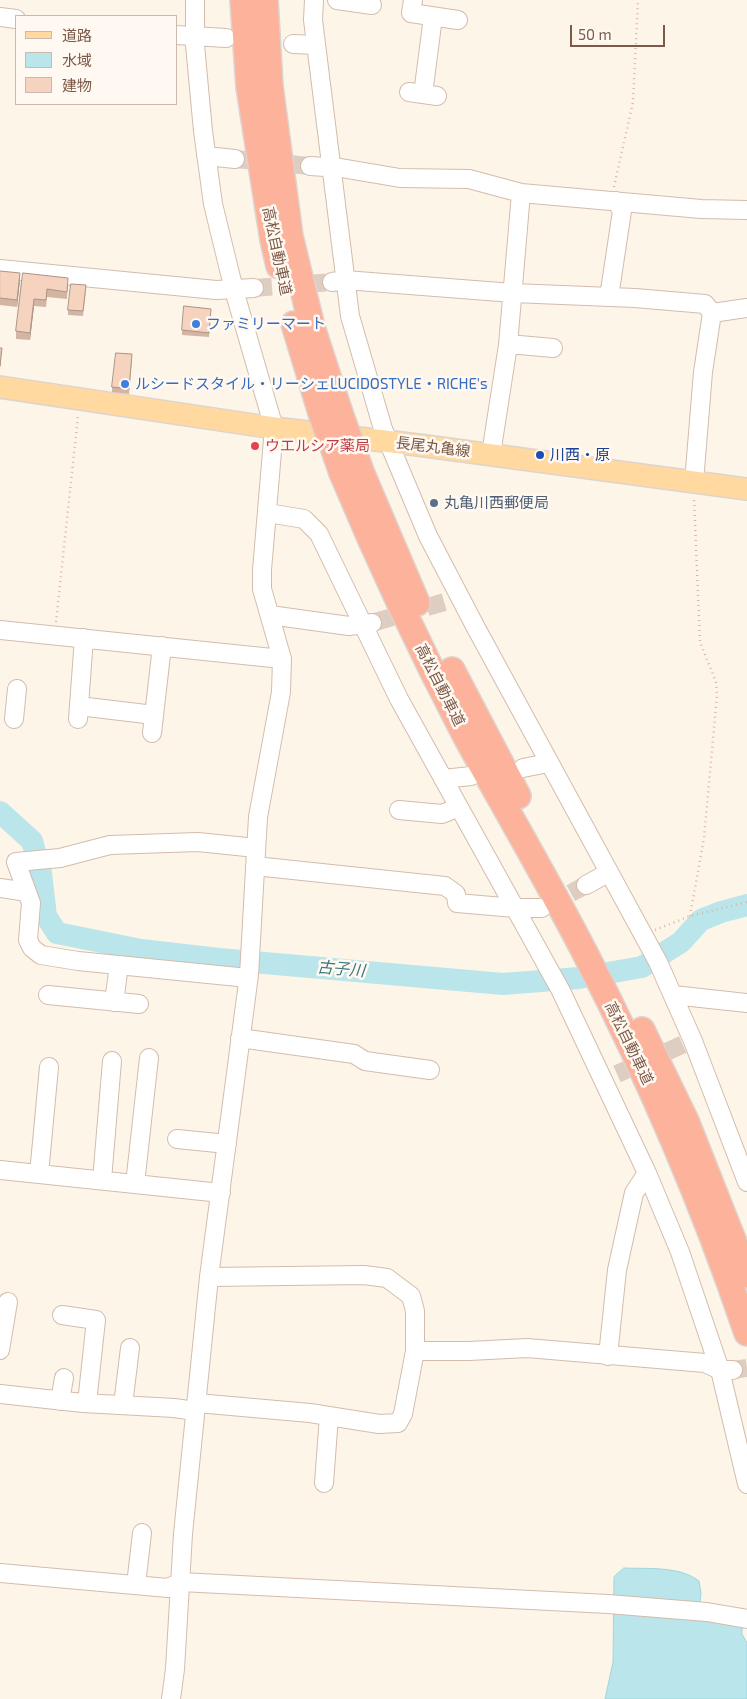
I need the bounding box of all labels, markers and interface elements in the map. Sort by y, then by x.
legend [15,15,178,105]
scale bar [572,15,667,47]
text: 50 m [578,25,612,43]
text: 道路 [62,26,92,44]
text: 水域 [62,51,92,69]
text: 建物 [62,76,92,94]
street label: 高松自動車道 [259,205,295,297]
place label: ファミリーマート [206,315,326,333]
marker: ファミリーマート [190,318,202,330]
place label: ルシードスタイル・リーシェLUCIDOSTYLE・RICHE's [135,375,488,393]
marker: ルシードスタイル・リーシェLUCIDOSTYLE・RICHE's [119,378,131,390]
street label: 長尾丸亀線 [395,433,471,461]
place label: ウエルシア薬局 [265,437,370,455]
marker: ウエルシア薬局 [249,440,261,452]
place label: 川西・原 [550,446,610,464]
marker: 川西・原 [534,449,546,461]
place label: 丸亀川西郵便局 [444,494,549,512]
marker: 丸亀川西郵便局 [428,497,440,509]
street label: 高松自動車道 [412,641,468,729]
water label: 古子川 [316,957,366,981]
street label: 高松自動車道 [601,999,657,1087]

